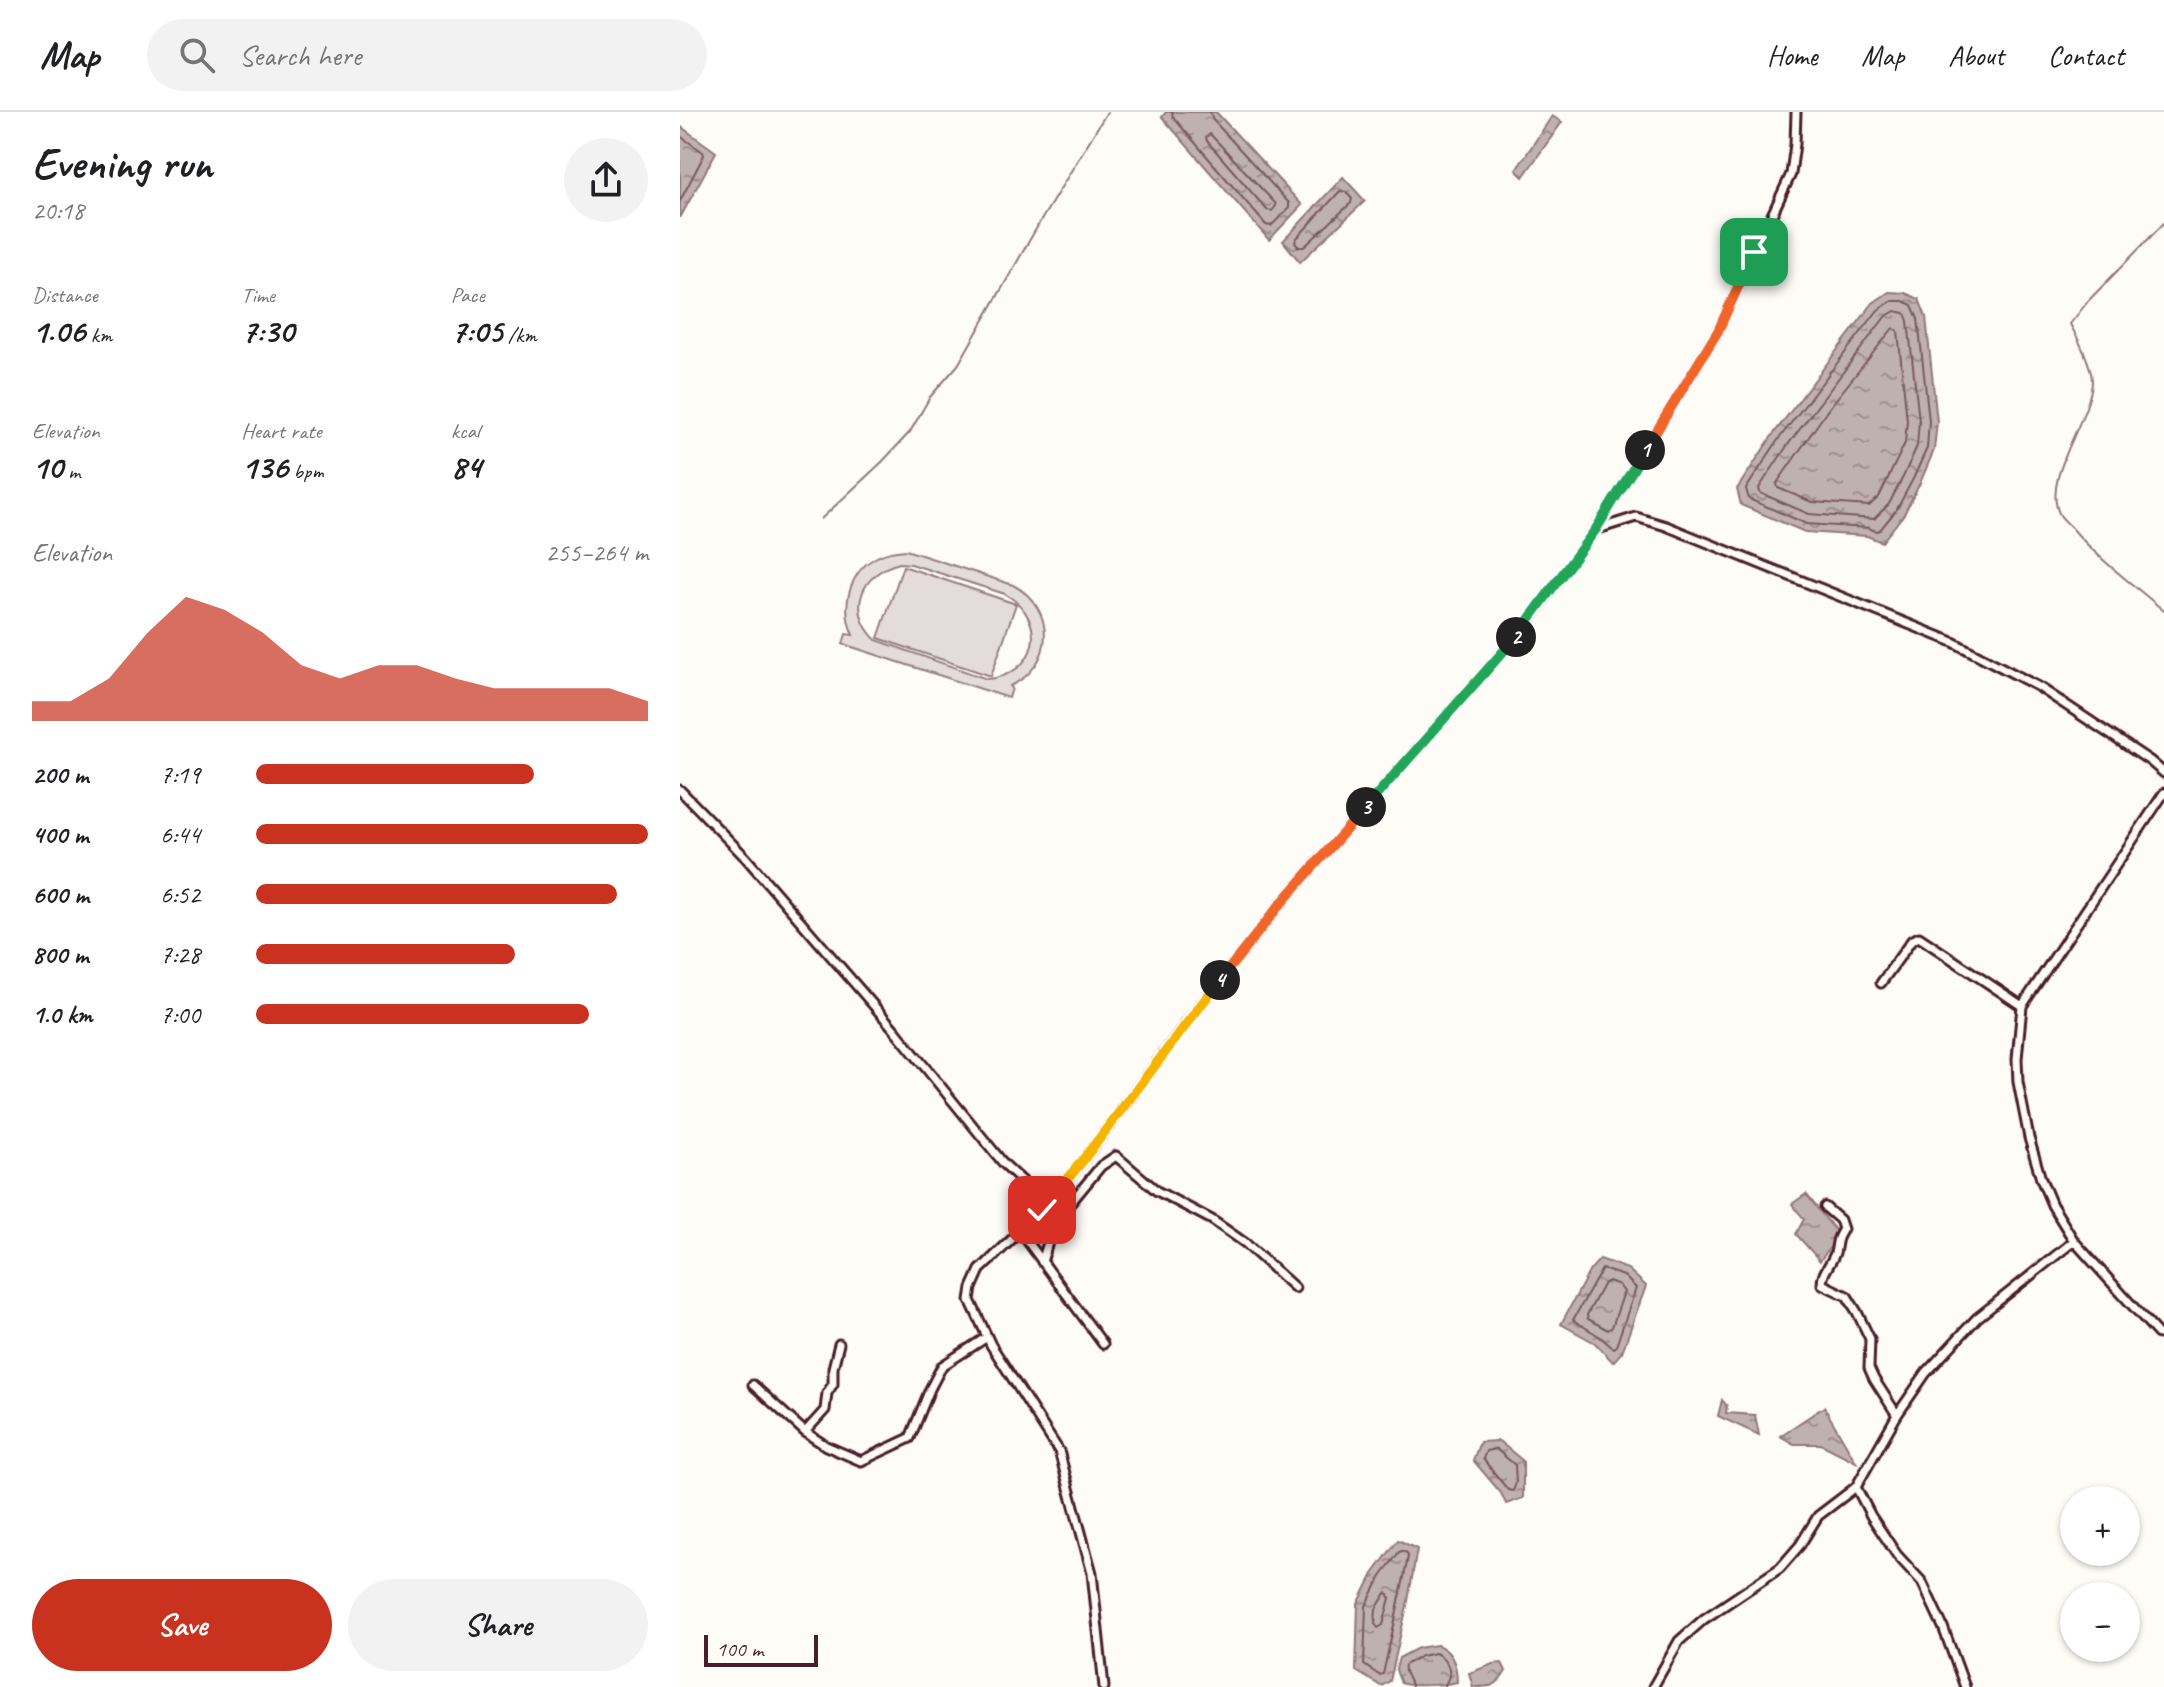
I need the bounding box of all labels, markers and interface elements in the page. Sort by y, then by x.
search box [147,19,707,91]
text: Map [40,32,99,79]
icon: search [175,33,219,77]
text: Search here [239,36,361,74]
text: Home [1767,38,1817,73]
text: Map [1861,38,1904,73]
text: About [1948,38,2004,73]
text: Contact [2048,38,2124,73]
text: Evening run [32,136,212,191]
button: share [564,138,648,222]
text: 20:18 [32,194,84,227]
pin [1720,218,1788,286]
icon: arrive [1732,230,1776,274]
text: Distance [32,281,98,309]
text: Time [241,281,275,309]
text: Pace [451,281,485,309]
text: 1.06 [32,309,85,352]
text: 7:30 [241,309,294,352]
text: 7:05 [451,309,503,352]
text: km [85,321,112,349]
text: /km [503,321,537,349]
text: Elevation [32,417,100,445]
text: Heart rate [241,417,322,445]
text: kcal [451,417,480,445]
pin: 1 [1625,430,1665,470]
text: 1 [1640,436,1650,464]
text: 10 [32,445,63,488]
text: 136 [241,445,288,488]
text: 84 [451,445,481,488]
text: m [63,457,80,485]
text: bpm [288,457,323,485]
text: Elevation [32,536,112,569]
text: 255–264 m [545,536,648,569]
pin: 2 [1496,617,1536,657]
text: 2 [1511,623,1521,651]
text: 200 m [32,758,88,791]
text: 7:19 [160,758,200,791]
pin: 3 [1346,787,1386,827]
text: 3 [1361,793,1371,821]
text: 400 m [32,818,88,851]
text: 6:44 [160,818,200,851]
text: 600 m [32,878,89,911]
text: 6:52 [160,878,200,911]
text: 800 m [32,938,88,971]
text: 7:28 [160,938,200,971]
pin: 4 [1200,960,1240,1000]
text: 4 [1215,966,1225,994]
text: 1.0 km [32,998,92,1031]
text: 7:00 [160,998,200,1031]
pin [1008,1176,1076,1244]
icon: check [1020,1188,1064,1232]
map controls [2060,1486,2140,1662]
button: + [2060,1486,2140,1566]
button: Save [32,1579,332,1671]
button: Share [348,1579,648,1671]
button: − [2060,1582,2140,1662]
scale bar [704,1631,818,1667]
text: 100 m [716,1635,763,1663]

